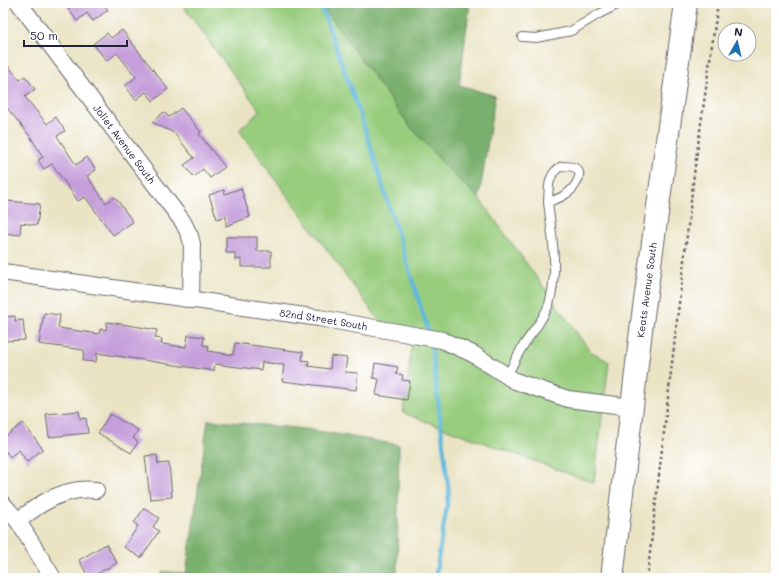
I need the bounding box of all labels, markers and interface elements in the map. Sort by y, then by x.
scale bar [24,22,127,48]
north arrow [717,22,757,62]
text: N [733,24,744,40]
text: 50 m [30,27,58,43]
street label: Joliet Avenue South [90,101,159,187]
street label: Keats Avenue South [633,241,660,338]
street label: 82nd Street South [279,305,369,334]

